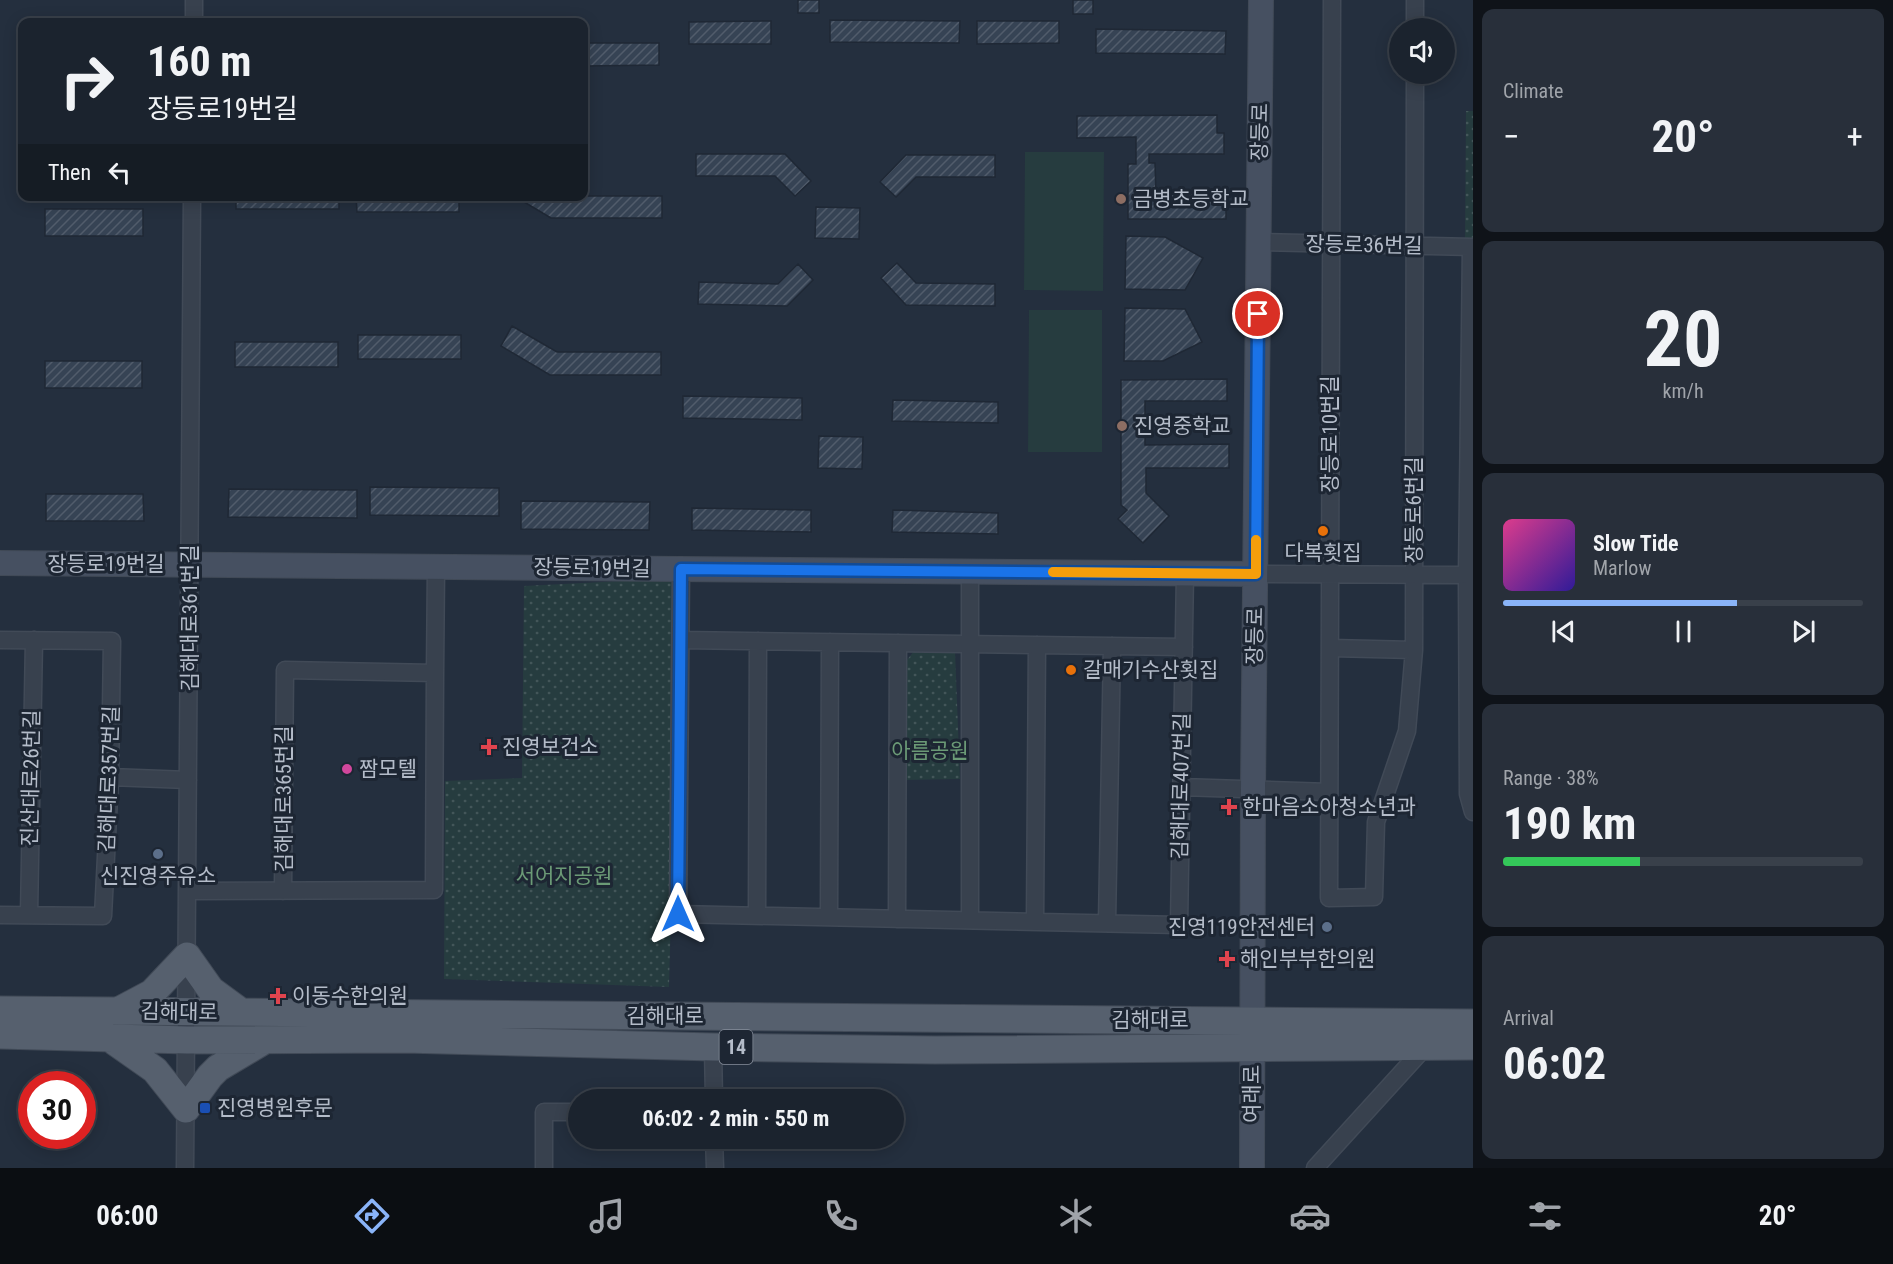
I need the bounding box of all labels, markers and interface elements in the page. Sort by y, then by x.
map controls [1389,18,1455,84]
button: sound [1389,18,1455,84]
text: 160 m [147,37,252,86]
icon: right [48,42,126,120]
text: Climate [1503,79,1563,103]
text: 장등로19번길 [147,93,298,125]
street label: 장등로 [1247,103,1273,161]
text: 20° [1652,110,1715,163]
text: − [1503,117,1520,156]
text: + [1847,117,1863,156]
icon: left [103,156,136,189]
text: Then [48,160,91,185]
place label: 금병초등학교 [1133,187,1249,211]
marker: 금병초등학교 [1114,192,1128,206]
street label: 장등로36번길 [1305,232,1423,258]
pin [1232,288,1283,339]
text: 20 [1644,294,1722,385]
icon: arrive [1241,297,1274,330]
street label: 장등로10번길 [1318,375,1342,493]
text: km/h [1662,379,1704,403]
place label: 진영중학교 [1134,414,1231,438]
marker: 진영중학교 [1115,419,1129,433]
street label: 장등로6번길 [1402,457,1426,563]
marker: 다복횟집 [1316,524,1330,538]
text: Slow Tide [1593,531,1679,556]
place label: 다복횟집 [1284,541,1362,565]
street label: 김해대로361번길 [178,544,202,692]
street label: 장등로19번길 [47,552,165,576]
street label: 장등로19번길 [533,555,651,581]
text: Marlow [1593,556,1651,580]
street label: 장등로 [1242,607,1268,665]
icon: previous [1547,615,1580,648]
icon: pause [1667,615,1700,648]
icon: next [1787,615,1820,648]
place label: 갈매기수산횟집 [1083,658,1218,682]
marker: 갈매기수산횟집 [1064,663,1078,677]
street label: 김해대로357번길 [94,705,124,853]
street label: 진산대로26번길 [18,709,44,847]
street label: 김해대로407번길 [1168,712,1194,860]
street label: 김해대로365번길 [272,725,296,873]
place label: 진영보건소 [502,735,599,759]
marker: 진영보건소 [480,738,498,756]
park label: 아름공원 [891,739,969,763]
place label: 짬모텔 [359,757,417,781]
marker: 짬모텔 [340,762,354,776]
text: Range · 38% [1503,766,1599,790]
place label: 한마음소아청소년과 [1242,795,1416,819]
text: 190 km [1503,797,1636,850]
marker: 한마음소아청소년과 [1220,798,1238,816]
marker: 신진영주유소 [151,847,165,861]
place label: 신진영주유소 [100,864,216,888]
park label: 서어지공원 [516,864,612,888]
position arrow [646,882,710,946]
place label: 진영119안전센터 [1168,915,1315,939]
marker: 진영119안전센터 [1320,920,1334,934]
place label: 해인부부한의원 [1240,947,1375,971]
marker: 해인부부한의원 [1218,950,1236,968]
place label: 이동수한의원 [292,984,408,1008]
marker: 이동수한의원 [269,987,287,1005]
street label: 김해대로 [140,999,218,1025]
street label: 김해대로 [626,1004,704,1028]
text: Arrival [1503,1006,1554,1030]
street label: 김해대로 [1111,1008,1189,1032]
road number: 14 [720,1030,752,1064]
text: 06:02 [1503,1037,1606,1090]
street label: 여래로 [1240,1065,1264,1123]
speed limit sign: 30 [18,1071,96,1149]
place label: 진영병원후문 [217,1096,333,1120]
marker: 진영병원후문 [198,1101,212,1115]
text: 06:02 · 2 min · 550 m [643,1106,829,1131]
icon: directions [351,1195,393,1237]
icon: music [586,1195,628,1237]
icon: phone [820,1195,862,1237]
icon: climate [1055,1195,1097,1237]
icon: car [1289,1195,1331,1237]
icon: filters [1524,1195,1566,1237]
text: 06:00 [96,1200,158,1232]
text: 20° [1759,1200,1797,1232]

